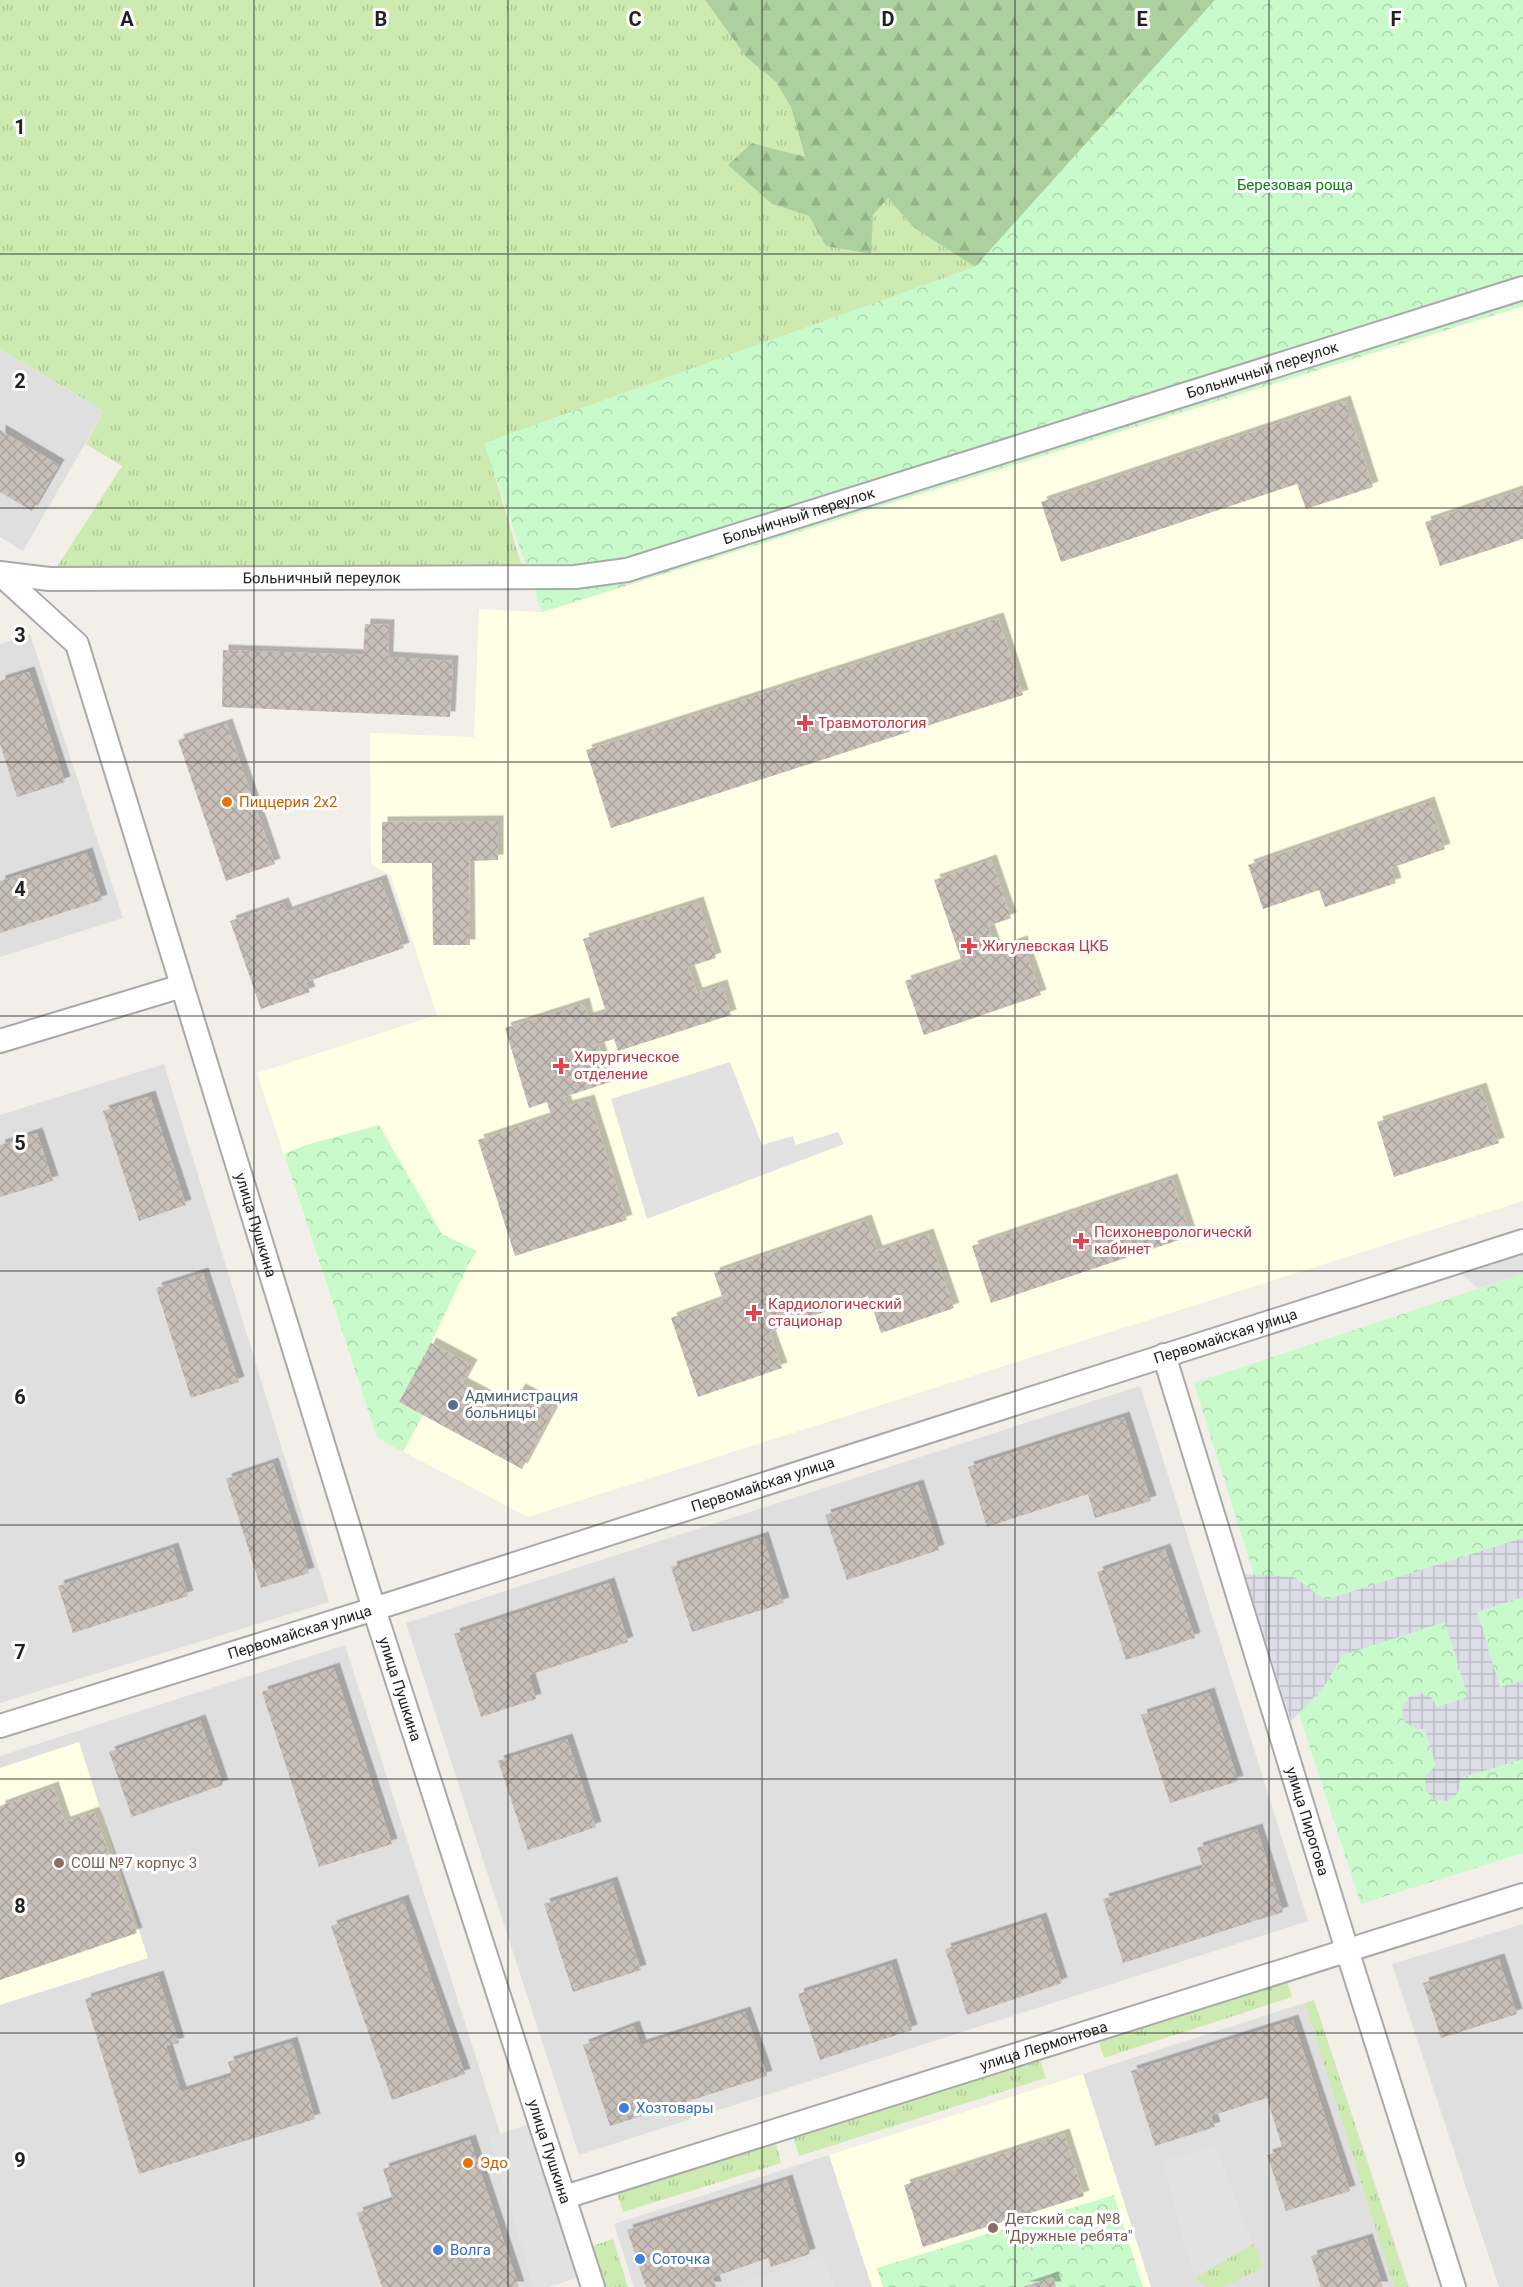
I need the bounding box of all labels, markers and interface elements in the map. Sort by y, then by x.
text: A [120,7,134,31]
text: B [375,7,387,31]
text: C [628,7,642,31]
text: D [882,7,895,31]
text: E [1136,7,1148,31]
text: F [1391,7,1402,31]
text: 1 [14,115,26,139]
park label: Березовая роща [1237,176,1353,194]
street label: Больничный переулок [1184,338,1341,402]
text: 2 [14,369,26,393]
street label: Больничный переулок [721,484,877,548]
street label: Больничный переулок [243,569,401,587]
text: 3 [14,623,26,647]
marker: Травмотология [796,714,814,732]
place label: Травмотология [818,714,927,732]
place label: Пиццерия 2х2 [239,793,337,811]
marker: Пиццерия 2х2 [220,795,234,809]
text: 4 [14,877,26,901]
marker: Жигулевская ЦКБ [960,937,978,955]
place label: Жигулевская ЦКБ [982,937,1109,955]
place label: Хирургическое отделение [574,1048,679,1083]
marker: Хирургическое отделение [552,1057,570,1075]
text: 5 [14,1131,26,1155]
street label: улица Пушкина [231,1171,280,1280]
place label: Психоневрологическй кабинет [1094,1223,1252,1258]
marker: Психоневрологическй кабинет [1072,1232,1090,1250]
place label: Кардиологический стационар [768,1295,902,1330]
marker: Кардиологический стационар [745,1304,763,1322]
street label: Первомайская улица [1152,1305,1299,1368]
text: 6 [14,1385,26,1409]
place label: Администрация больницы [465,1387,578,1422]
marker: Администрация больницы [446,1398,460,1412]
street label: Первомайская улица [689,1453,837,1516]
street label: Первомайская улица [226,1601,374,1663]
street label: улица Пушкина [375,1635,425,1744]
text: 7 [14,1640,26,1664]
street label: улица Пирогова [1282,1765,1333,1878]
place label: СОШ №7 корпус 3 [71,1854,197,1872]
marker: СОШ №7 корпус 3 [52,1856,66,1870]
text: 8 [14,1894,26,1918]
street label: улица Лермонтова [978,2018,1110,2075]
street label: улица Пушкина [524,2097,575,2206]
place label: Хозтовары [636,2099,714,2117]
marker: Хозтовары [617,2101,631,2115]
text: 9 [14,2148,26,2172]
place label: Эдо [480,2154,508,2172]
marker: Эдо [461,2156,475,2170]
place label: Детский сад №8 "Дружные ребята" [1005,2210,1133,2245]
marker: Детский сад №8 "Дружные ребята" [986,2221,1000,2235]
place label: Волга [450,2241,491,2259]
marker: Волга [431,2243,445,2257]
place label: Соточка [652,2250,710,2268]
marker: Соточка [633,2252,647,2266]

